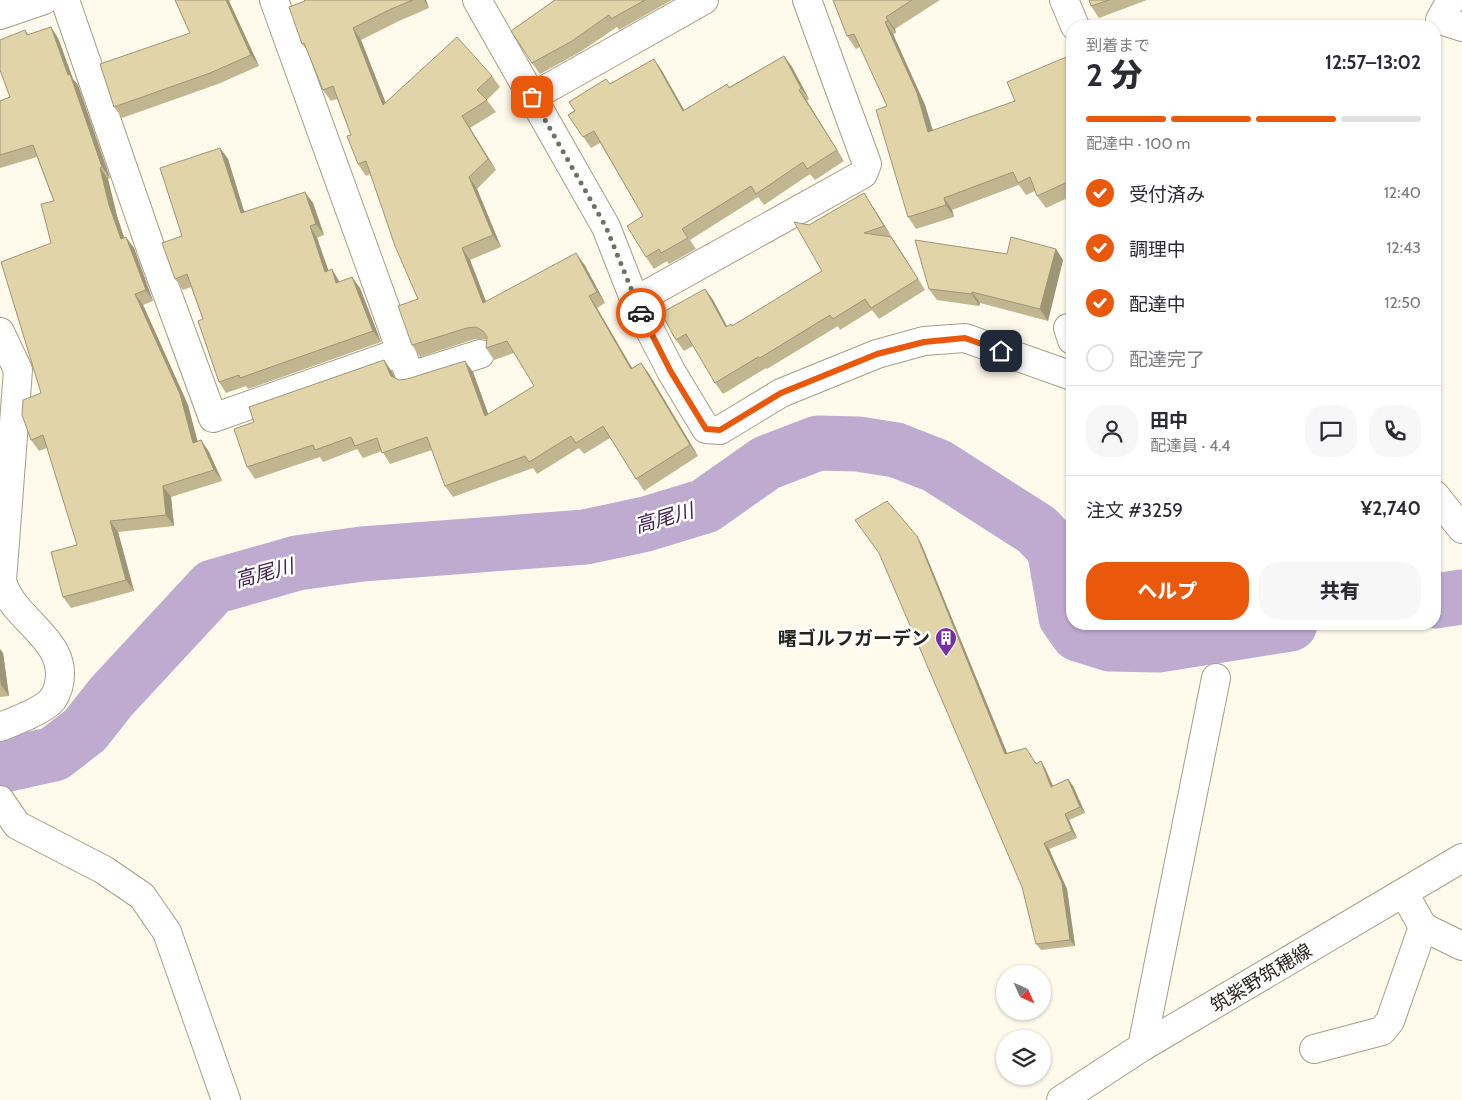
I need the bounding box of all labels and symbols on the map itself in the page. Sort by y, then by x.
pin [511,76,553,118]
courier [616,288,666,338]
pin [980,330,1022,372]
water label: 高尾川 [632,498,698,538]
water label: 高尾川 [232,553,298,592]
building icon: 曙ゴルフガーデン [934,626,958,657]
place label: 曙ゴルフガーデン [778,627,930,650]
street label: 筑紫野筑穂線 [1206,939,1316,1017]
north arrow [996,965,1051,1020]

